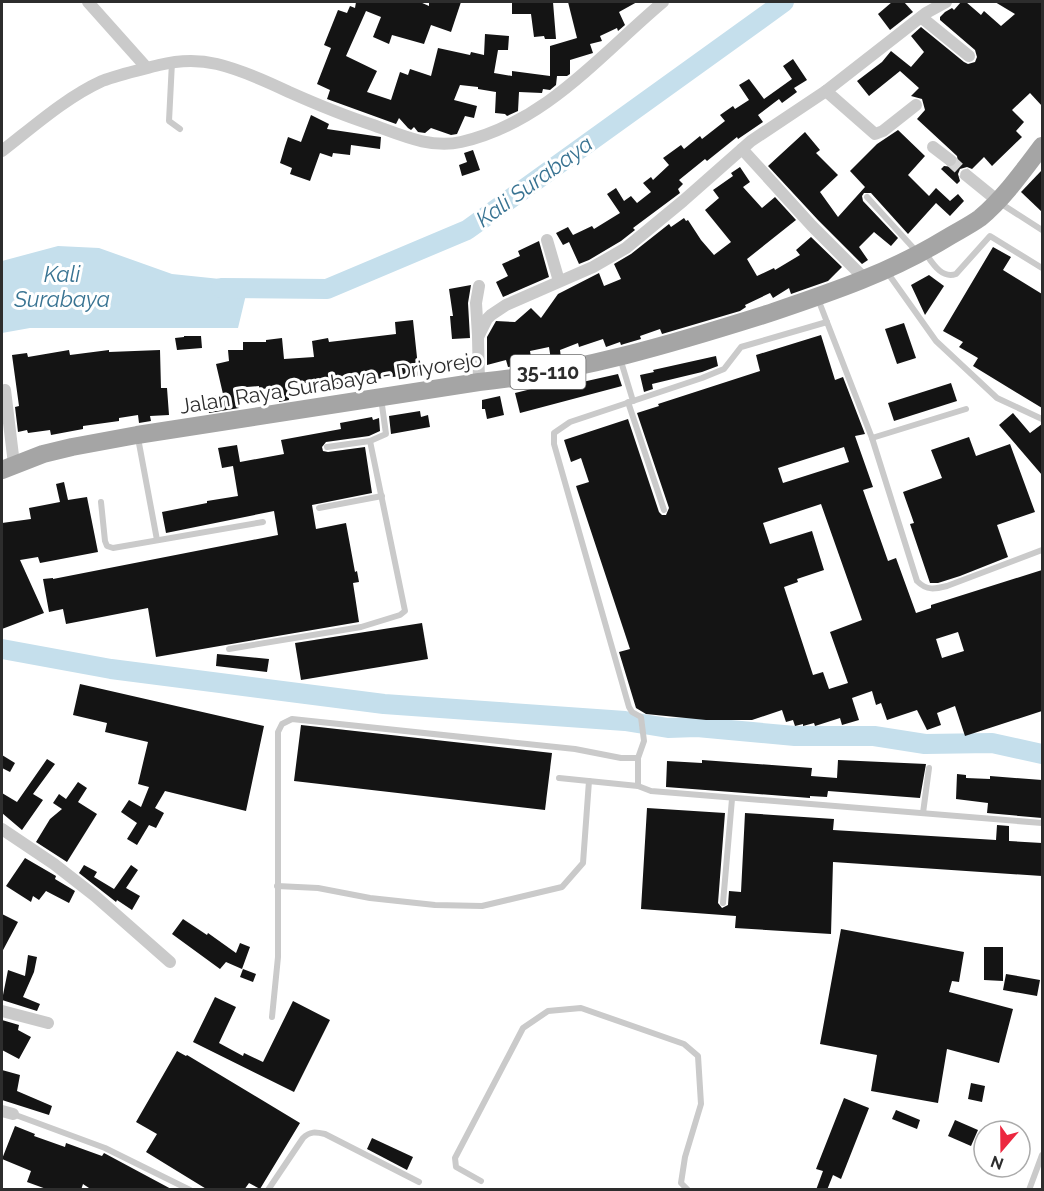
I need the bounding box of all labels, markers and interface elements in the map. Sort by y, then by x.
water label: Kali Surabaya [471,130,597,232]
water label: Kali Surabaya [13,261,110,312]
street label: Jalan Raya Surabaya - Driyorejo [178,346,484,419]
road number: 35-110 [510,355,586,389]
north arrow [972,1119,1032,1179]
text: N [988,1152,1006,1174]

